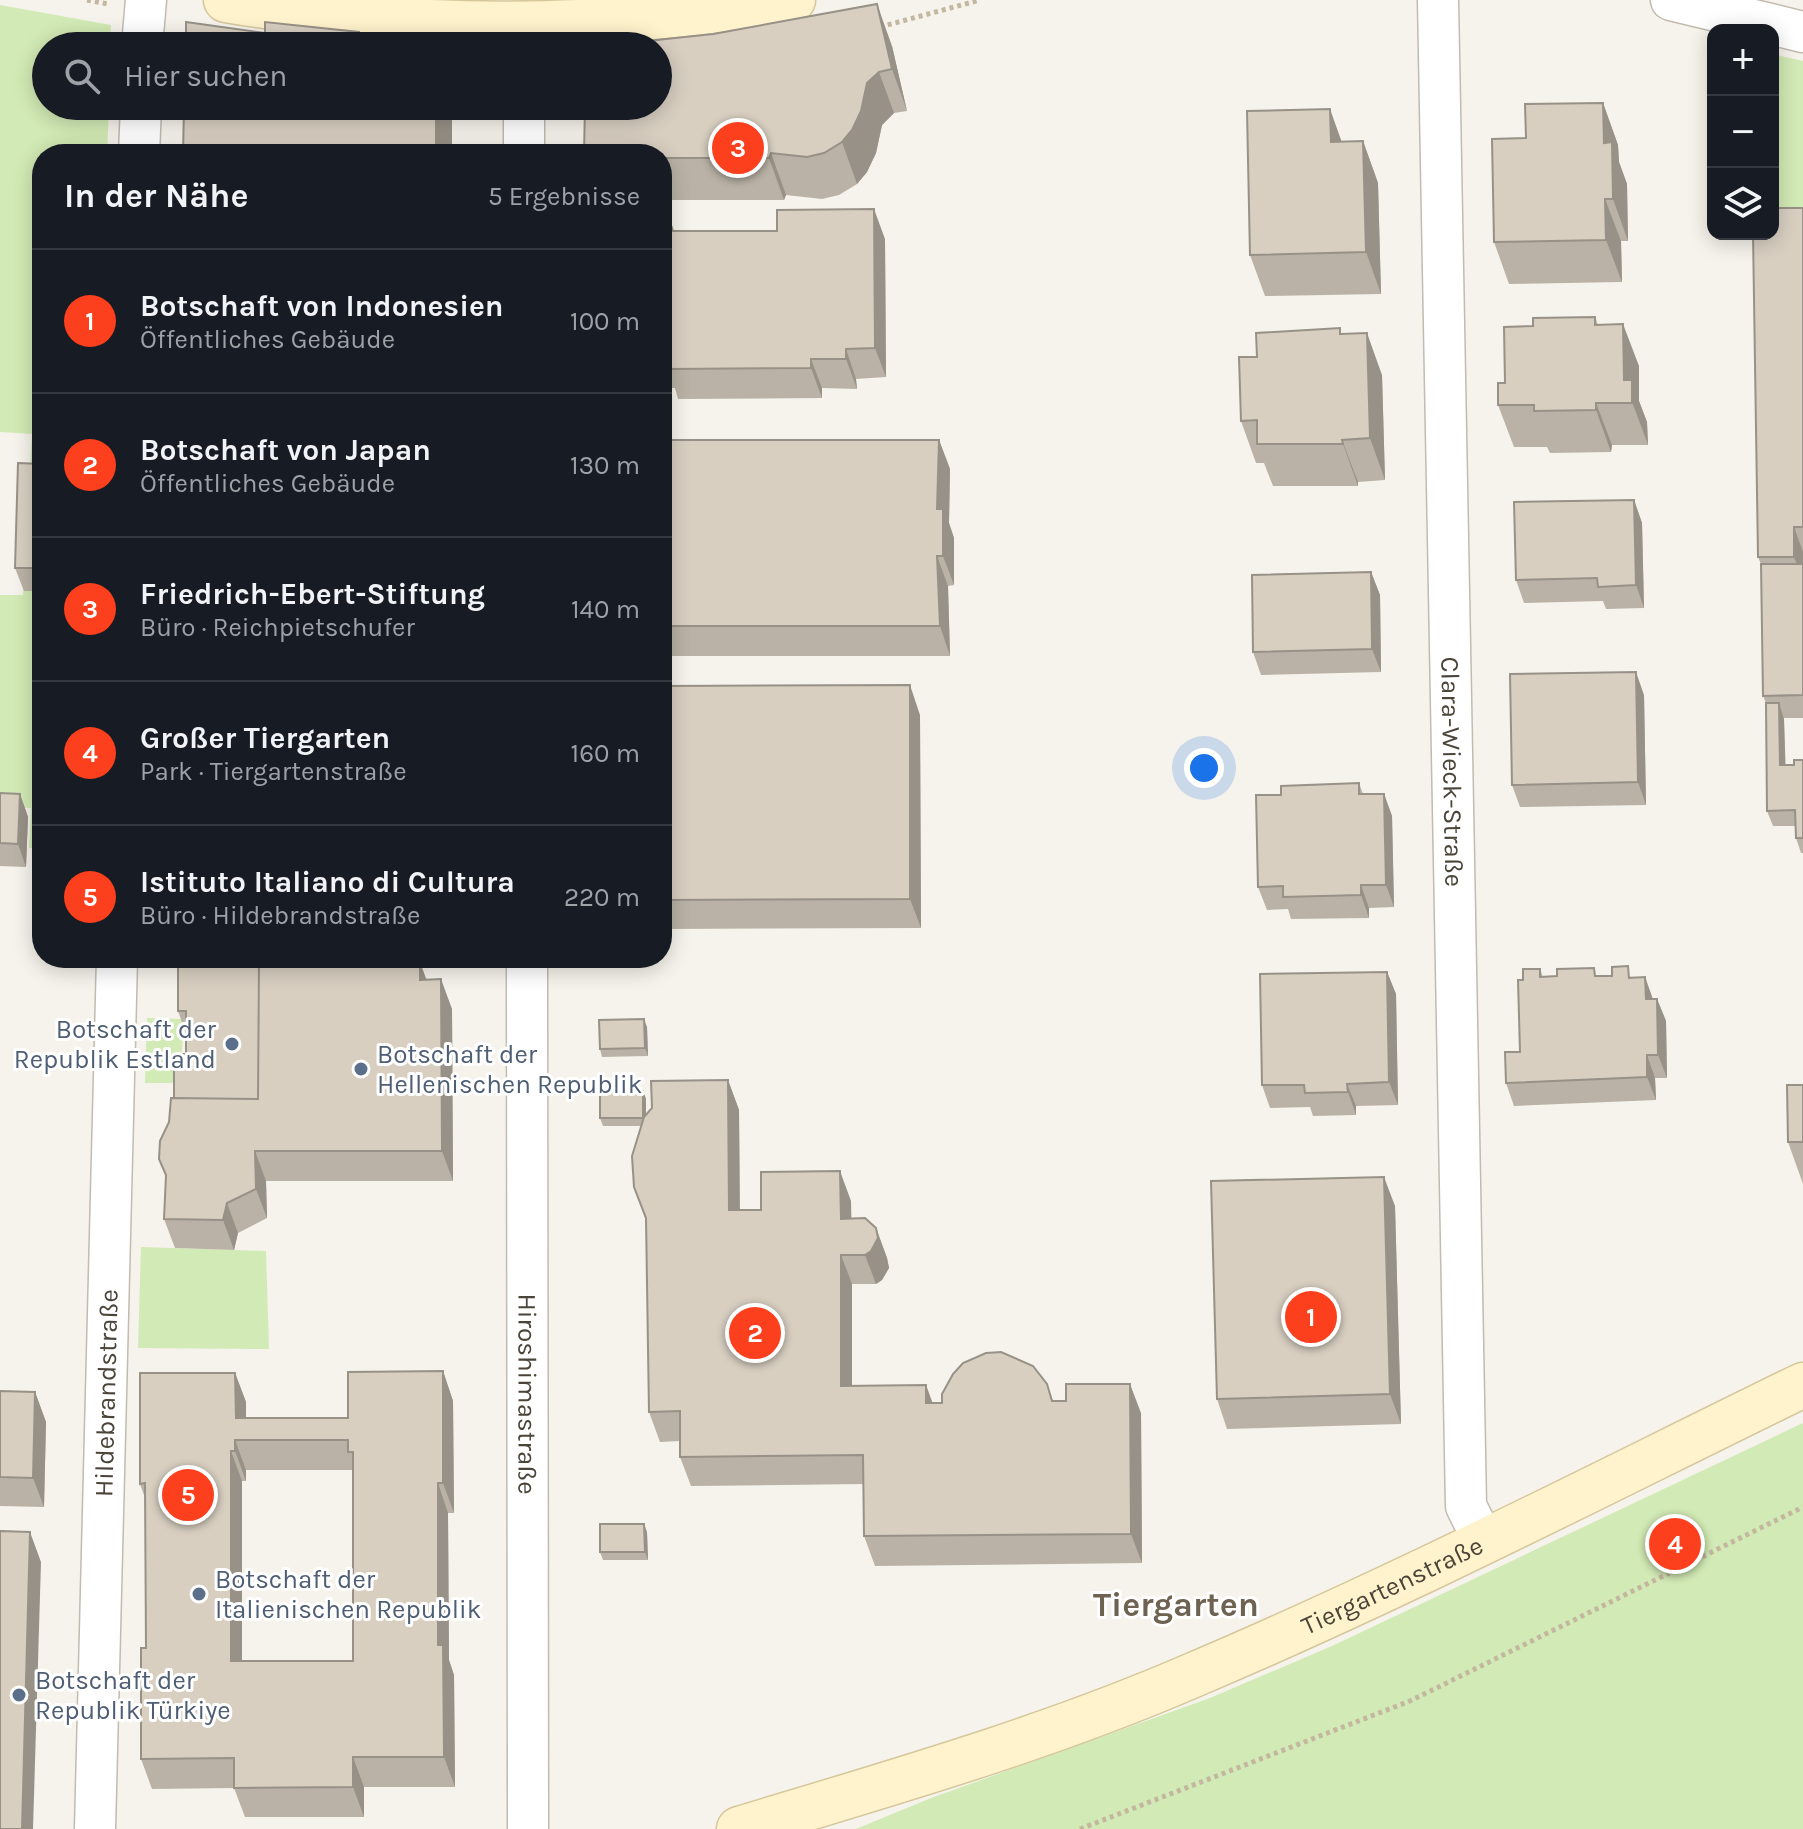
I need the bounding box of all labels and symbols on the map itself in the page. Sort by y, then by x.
pin: 3 [712,118,764,178]
street label: Clara-Wieck-Straße [1435,656,1470,887]
your location [1184,748,1224,788]
place label: Botschaft der Republik Estland [14,1014,217,1075]
marker: Botschaft der Republik Estland [223,1035,241,1053]
place label: Botschaft der Hellenischen Republik [377,1039,642,1100]
marker: Botschaft der Hellenischen Republik [352,1060,370,1078]
pin: 1 [1285,1287,1337,1347]
street label: Hildebrandstraße [88,1289,124,1497]
street label: Hiroshimastraße [512,1293,543,1495]
pin: 2 [729,1303,781,1363]
pin: 5 [162,1465,214,1525]
pin: 4 [1649,1514,1701,1574]
street label: Tiergartenstraße [1296,1529,1488,1641]
place label: Botschaft der Italienischen Republik [215,1564,481,1625]
marker: Botschaft der Italienischen Republik [190,1585,208,1603]
district label: Tiergarten [1093,1585,1259,1625]
place label: Botschaft der Republik Türkiye [35,1665,231,1726]
marker: Botschaft der Republik Türkiye [10,1686,28,1704]

